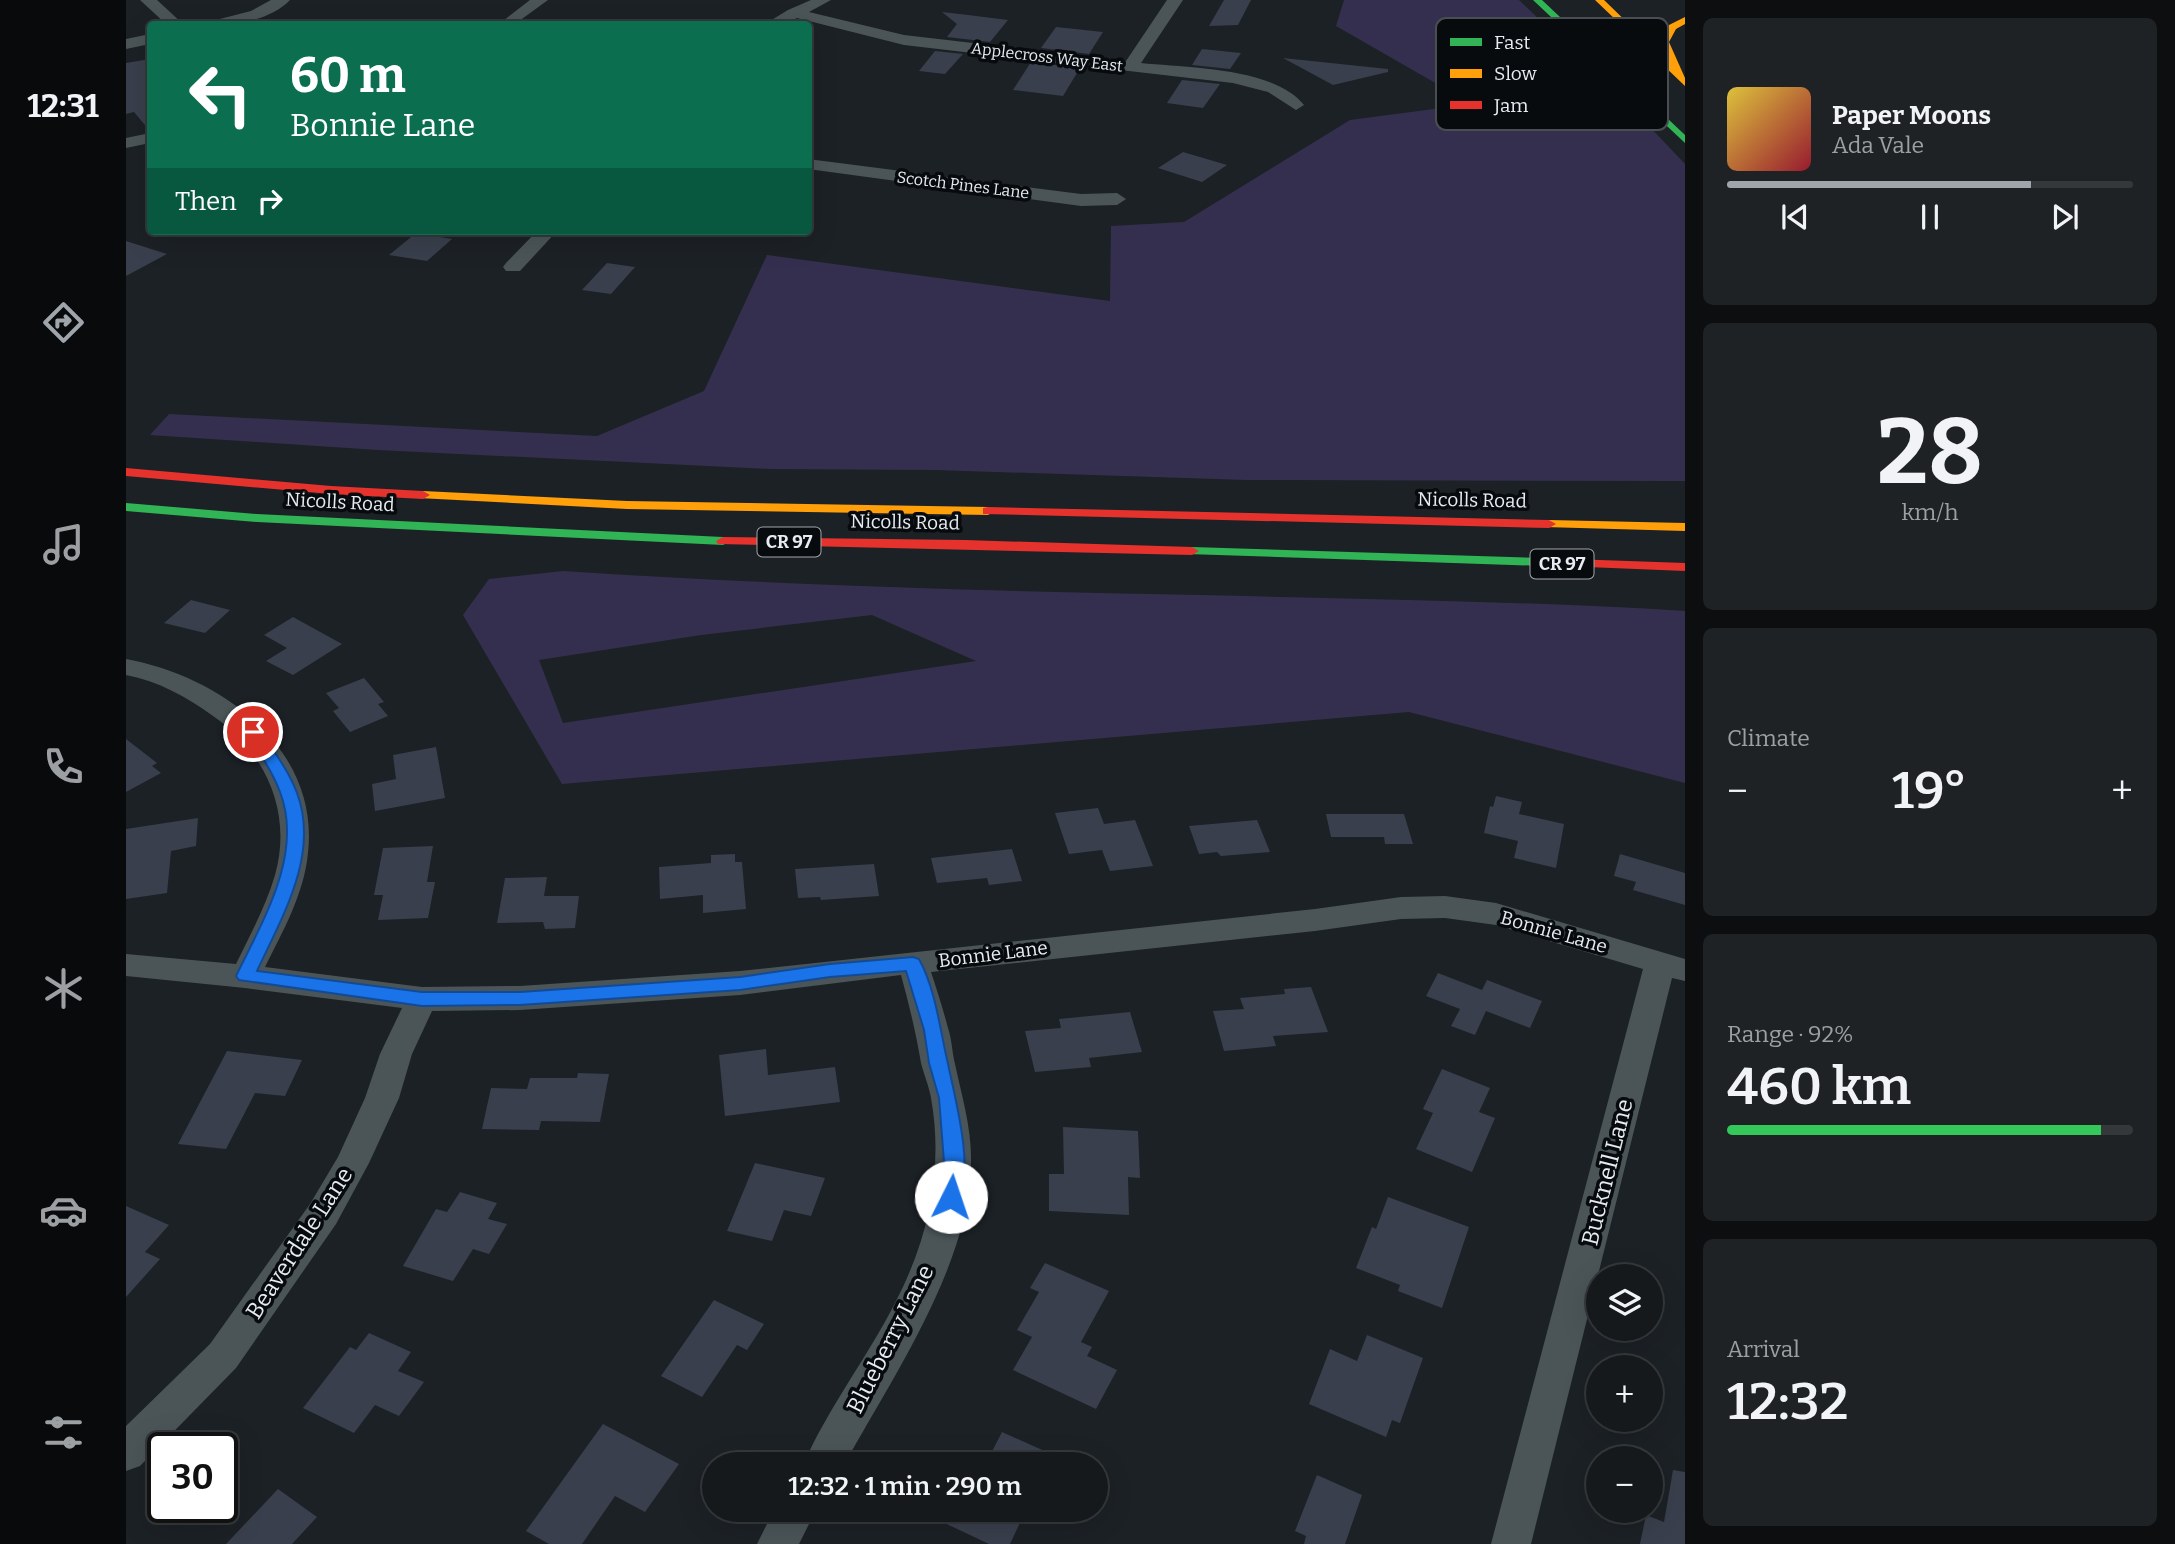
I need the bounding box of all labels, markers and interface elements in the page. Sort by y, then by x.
legend [1436,18,1668,130]
text: Fast [1494,31,1531,54]
street label: Applecross Way East [970,38,1124,76]
text: 60 m [290,46,406,105]
icon: left [175,49,266,140]
text: Slow [1494,62,1537,85]
text: 12:31 [27,87,99,125]
text: Jam [1493,94,1528,117]
text: Paper Moons [1832,100,1991,131]
text: Bonnie Lane [290,106,475,144]
text: Ada Vale [1832,131,1924,159]
street label: Scotch Pines Lane [896,167,1030,203]
icon: right [251,182,289,220]
text: Then [175,186,237,217]
icon: previous [1776,198,1814,236]
icon: pause [1911,198,1949,236]
icon: next [2046,198,2084,236]
icon: directions [39,298,88,347]
text: 28 [1877,398,1983,507]
street label: Nicolls Road [285,488,395,516]
street label: Nicolls Road [1417,488,1527,512]
text: km/h [1902,498,1958,526]
street label: Nicolls Road [850,510,960,534]
icon: music [39,520,88,569]
road number: CR 97 [758,528,820,556]
road number: CR 97 [1530,550,1594,578]
pin [223,702,283,762]
icon: arrive [234,713,272,751]
text: Climate [1727,724,1810,752]
icon: phone [39,742,88,791]
text: 19° [1892,759,1967,822]
text: − [1727,768,1748,814]
text: + [2111,768,2133,814]
street label: Bonnie Lane [1498,906,1610,958]
street label: Bonnie Lane [937,936,1049,972]
icon: climate [39,964,88,1013]
text: Range · 92% [1727,1020,1854,1048]
text: 460 km [1727,1055,1911,1118]
street label: Bucknell Lane [1575,1096,1639,1248]
position arrow [914,1160,988,1234]
street label: Beaverdale Lane [240,1162,358,1324]
icon: car [39,1186,88,1235]
street label: Blueberry Lane [840,1260,940,1418]
map controls [1586,1264,1663,1523]
button: layers [1586,1264,1663,1341]
text: Arrival [1727,1335,1800,1363]
button: + [1586,1355,1663,1432]
text: 12:32 [1727,1370,1849,1433]
icon: filters [39,1408,88,1457]
speed limit sign: 30 [147,1432,238,1523]
button: − [1586,1446,1663,1523]
text: 12:32 · 1 min · 290 m [788,1471,1022,1502]

